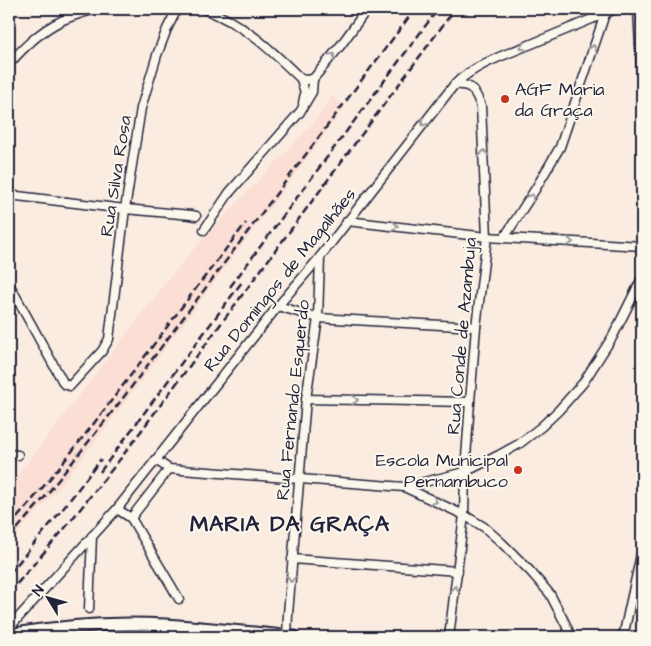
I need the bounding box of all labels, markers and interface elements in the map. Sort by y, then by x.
one-way arrow [519,41,528,52]
one-way arrow [588,44,598,53]
one-way arrow [326,53,334,62]
place label: AGF Maria da Graça [515,77,605,123]
marker: AGF Maria da Graça [499,93,511,105]
street label: Rua Silva Rosa [94,114,138,238]
one-way arrow [421,117,430,127]
one-way arrow [478,149,489,157]
street label: Rua Domingos de Magalhães [198,183,363,378]
one-way arrow [525,193,534,203]
one-way arrow [392,220,400,231]
street label: Rua Conde de Azambuja [441,236,483,436]
one-way arrow [567,236,575,247]
street label: Rua Fernando Esquerdo [270,299,316,501]
one-way arrow [351,395,359,405]
place label: Escola Municipal Pernambuco [376,448,508,494]
marker: Escola Municipal Pernambuco [512,464,524,476]
one-way arrow [429,494,438,505]
district label: MARIA DA GRAÇA [190,509,390,540]
north arrow [22,574,72,624]
one-way arrow [285,575,296,583]
text: N [28,581,49,600]
one-way arrow [449,585,460,593]

